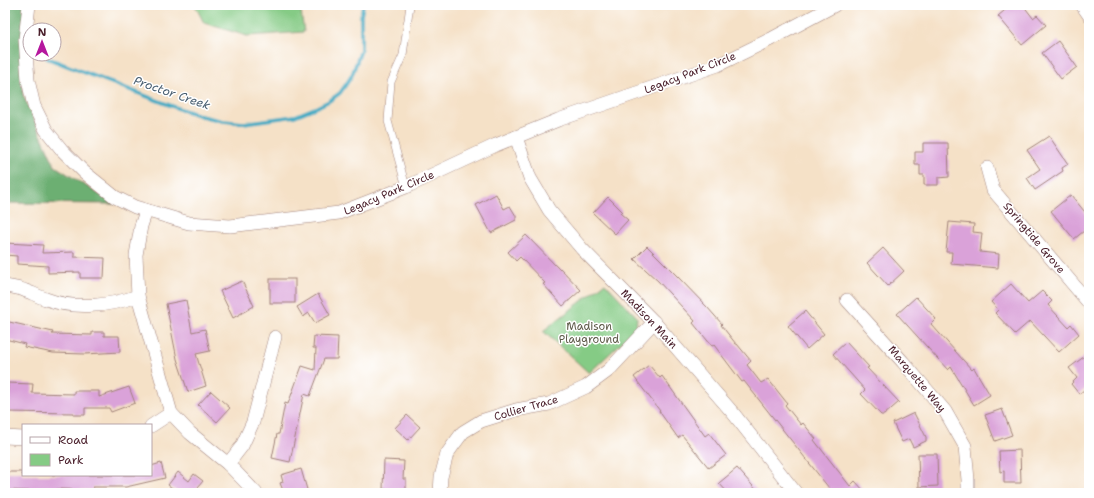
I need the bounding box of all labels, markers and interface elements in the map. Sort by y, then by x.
north arrow [22,22,62,62]
text: N [38,25,47,40]
street label: Legacy Park Circle [642,49,738,97]
water label: Proctor Creek [132,72,213,114]
street label: Legacy Park Circle [341,167,437,219]
street label: Springtide Grove [1000,199,1068,277]
street label: Madison Main [617,286,681,352]
park label: Madison Playground [559,319,619,347]
street label: Marquette Way [885,342,949,416]
street label: Collier Trace [492,392,560,424]
legend [22,424,152,476]
text: Road [58,432,89,448]
text: Park [58,452,84,468]

